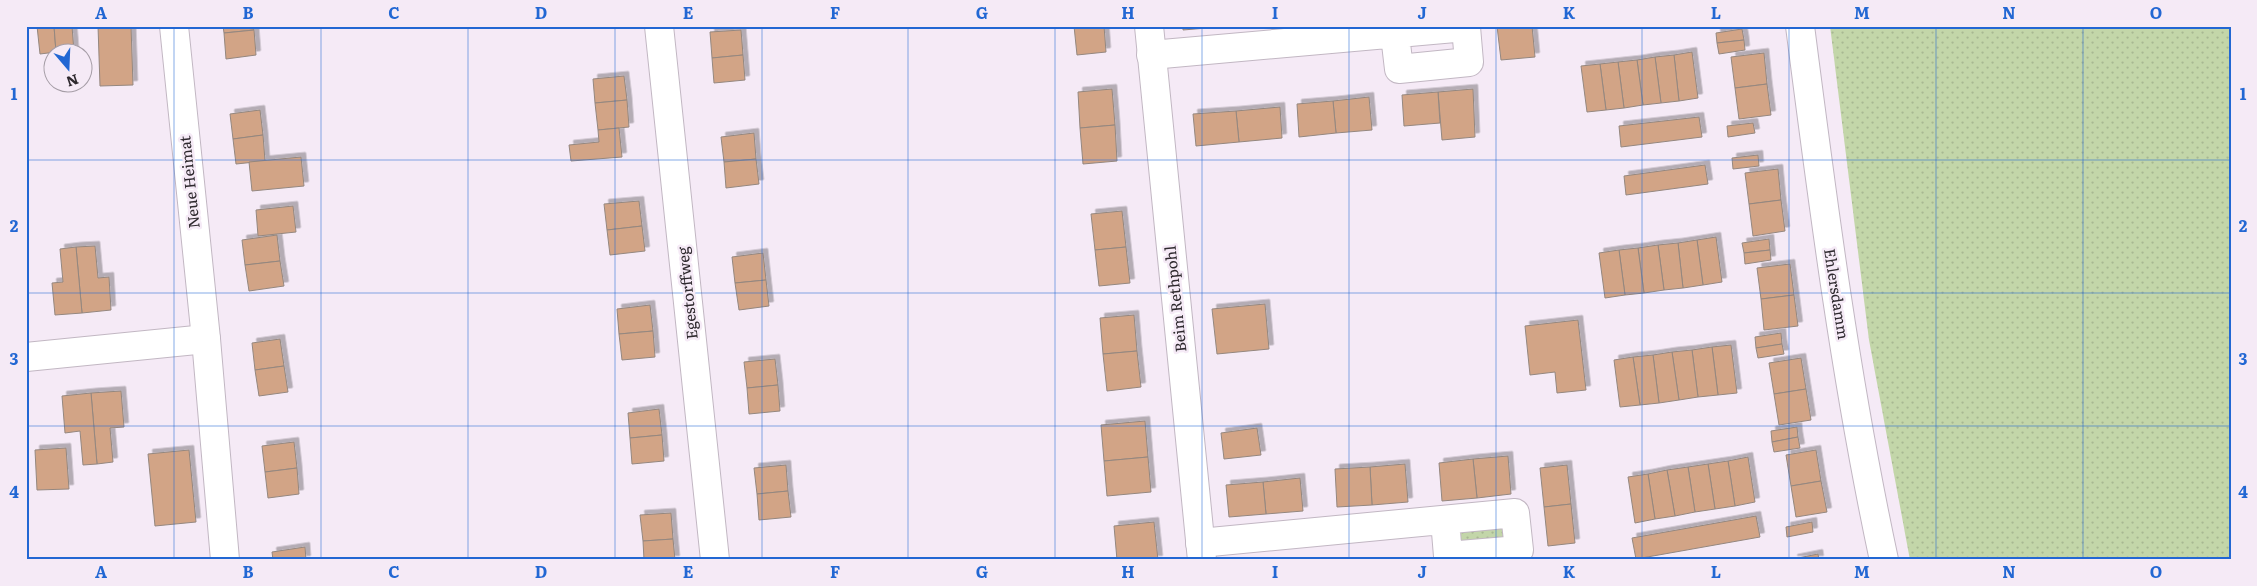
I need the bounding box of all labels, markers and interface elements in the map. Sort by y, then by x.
text: A [95,0,107,24]
text: B [242,0,254,24]
text: C [388,0,400,24]
text: D [535,0,547,24]
text: E [683,0,694,24]
text: F [830,0,840,24]
text: G [976,0,988,24]
text: H [1121,0,1135,24]
text: I [1272,0,1278,24]
text: J [1417,0,1427,24]
text: K [1563,0,1576,24]
text: L [1711,0,1721,24]
text: M [1854,0,1870,24]
text: N [2002,0,2016,24]
text: O [2150,0,2162,24]
north arrow [42,42,92,92]
text: N [64,70,81,93]
text: 1 [11,81,18,105]
text: 1 [2240,81,2247,105]
street label: Neue Heimat [172,135,205,230]
text: 2 [10,213,19,237]
text: 2 [2239,213,2248,237]
street label: Egestorffweg [670,245,703,341]
street label: Beim Rethpohl [1157,245,1192,353]
street label: Ehlersdamm [1819,247,1856,341]
text: 3 [10,346,19,370]
text: 3 [2239,346,2248,370]
text: 4 [9,479,19,503]
text: 4 [2238,479,2248,503]
text: A [95,559,107,583]
text: B [242,559,254,583]
text: C [388,559,400,583]
text: D [535,559,547,583]
text: E [683,559,694,583]
text: F [830,559,840,583]
text: G [976,559,988,583]
text: H [1121,559,1135,583]
text: I [1272,559,1278,583]
text: J [1417,559,1427,583]
text: K [1563,559,1576,583]
text: L [1711,559,1721,583]
text: M [1854,559,1870,583]
text: N [2002,559,2016,583]
text: O [2150,559,2162,583]

